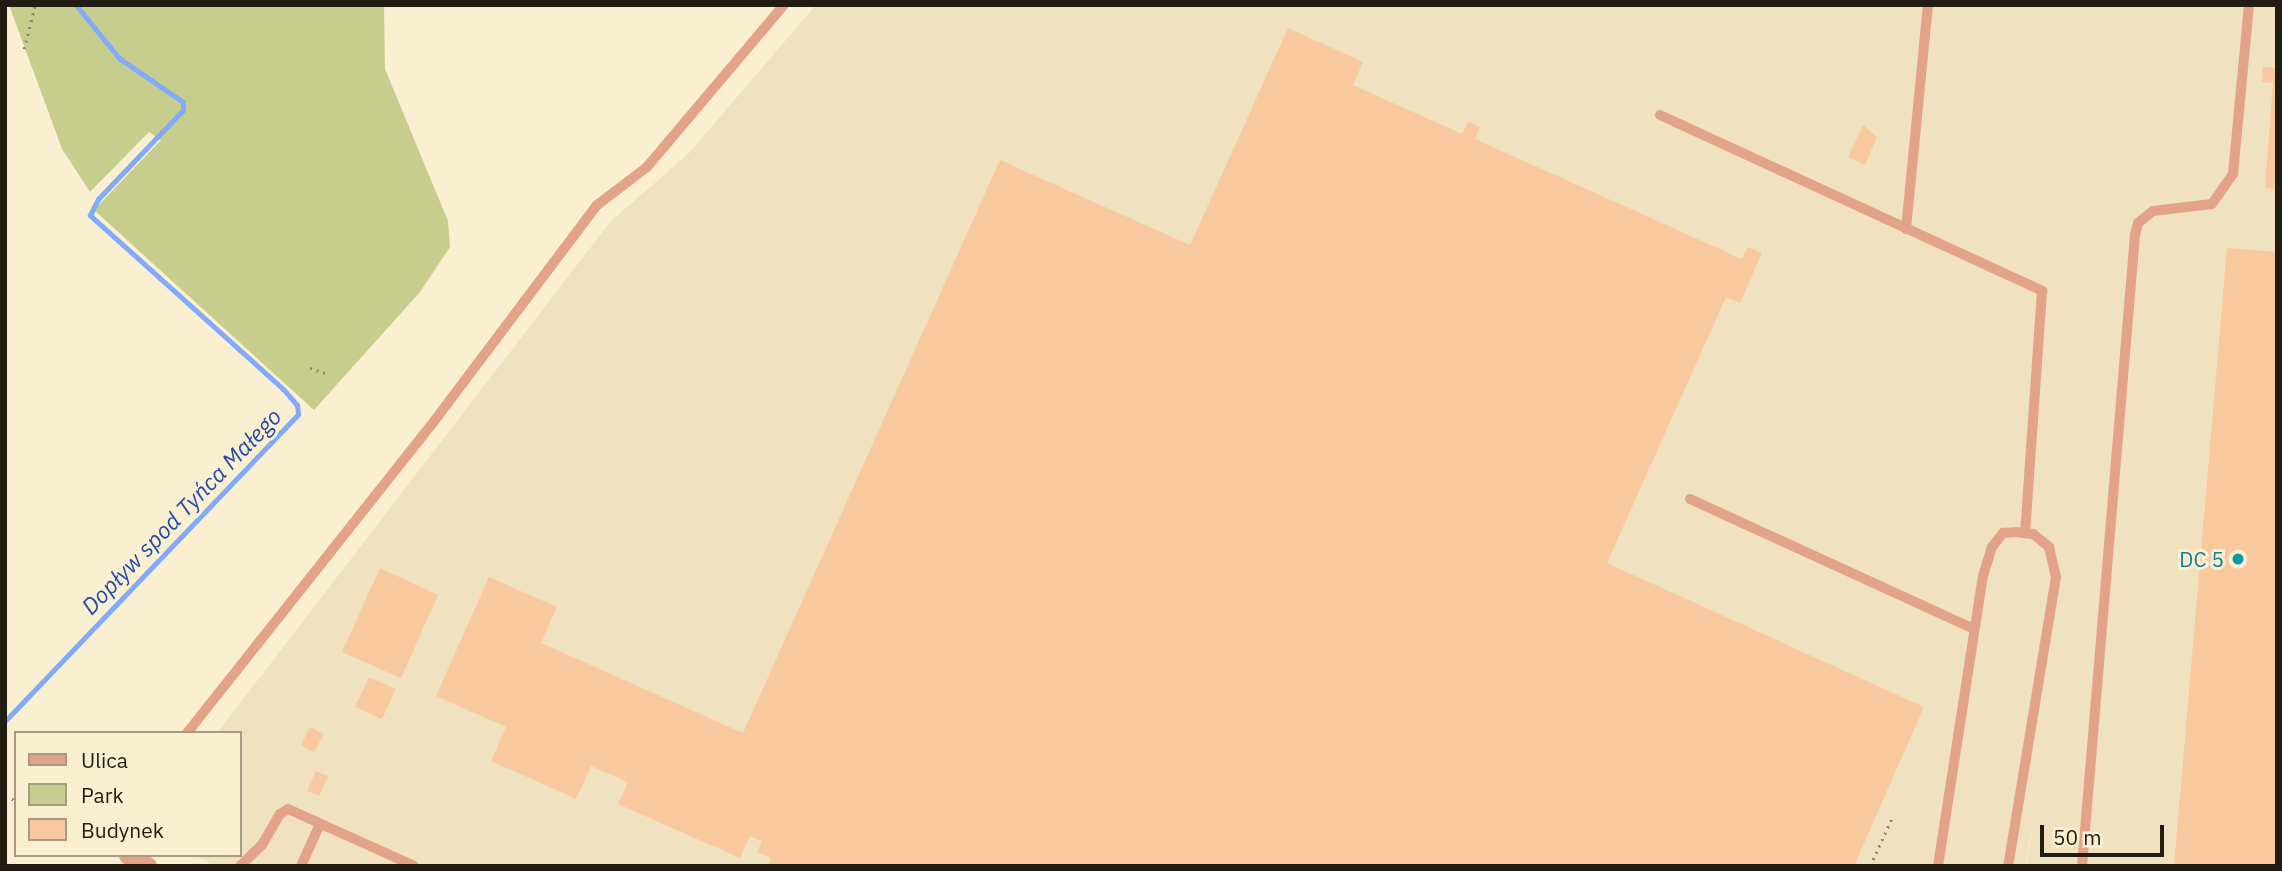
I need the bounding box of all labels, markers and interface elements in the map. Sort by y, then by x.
water label: Dopływ spod Tyńca Małego [75,402,287,620]
place label: DC 5 [2179,546,2224,572]
marker: DC 5 [2230,551,2246,567]
legend [14,731,242,857]
text: Ulica [81,746,128,774]
text: Park [81,781,124,809]
scale bar [2044,812,2168,856]
text: Budynek [81,816,164,844]
text: 50 m [2053,823,2102,851]

